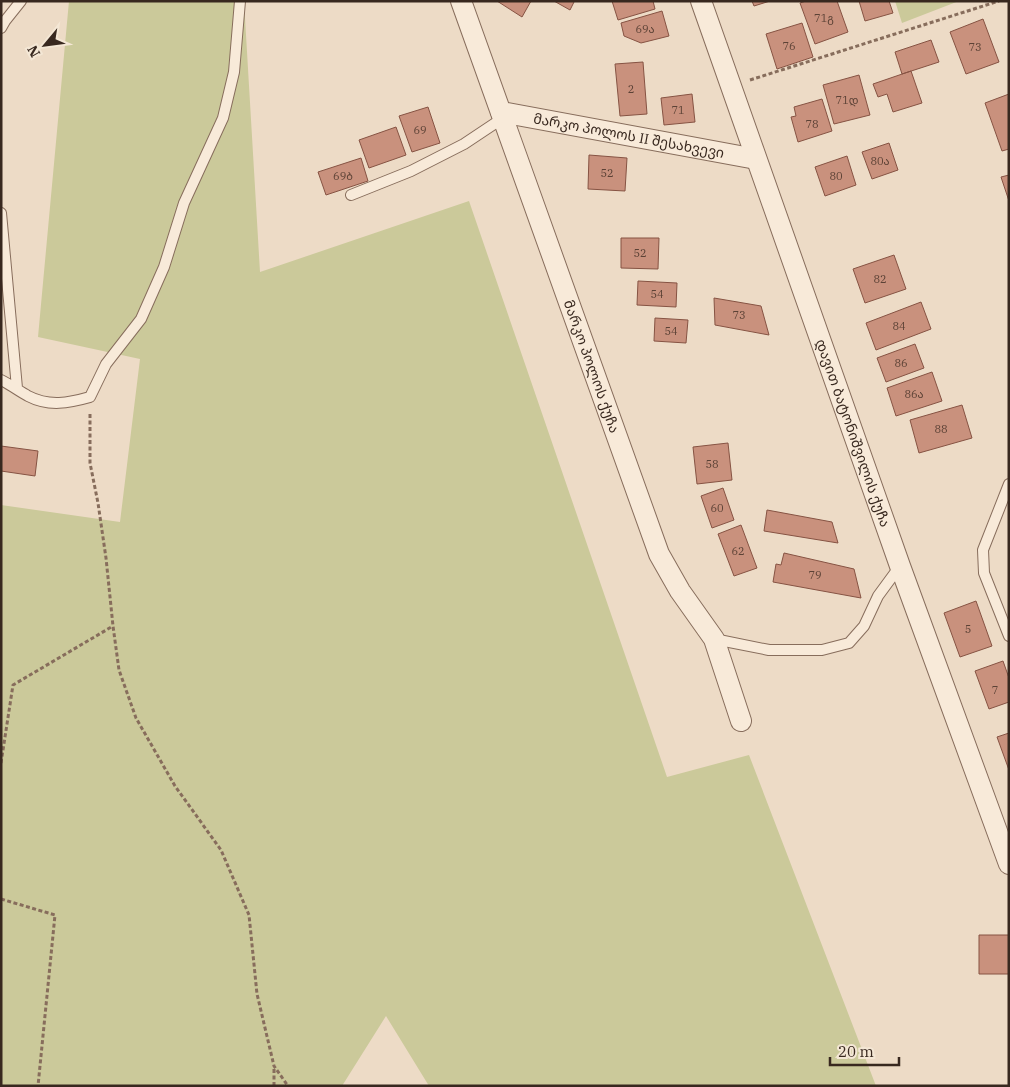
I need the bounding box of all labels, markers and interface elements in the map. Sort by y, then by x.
house number: 71გ [814,11,834,25]
north arrow [20,20,70,70]
house number: 69ა [635,22,655,36]
house number: 76 [782,39,796,53]
house number: 73 [968,40,982,54]
text: N [23,42,44,61]
house number: 2 [628,82,634,96]
house number: 71დ [836,93,859,107]
house number: 71 [671,103,685,117]
street label: მარკო პოლოს II შესახვევი [532,109,726,162]
house number: 78 [805,117,819,131]
house number: 69 [413,123,427,137]
house number: 80ა [870,154,890,168]
house number: 52 [600,166,614,180]
house number: 69ბ [333,169,353,183]
house number: 80 [829,169,843,183]
house number: 52 [633,246,647,260]
house number: 82 [873,272,887,286]
house number: 54 [650,287,664,301]
street label: მარკო პოლოს ქუჩა [560,297,624,435]
house number: 73 [732,308,746,322]
house number: 84 [892,319,906,333]
house number: 54 [664,324,678,338]
street label: დავით ბატონიშვილის ქუჩა [812,337,895,529]
house number: 86 [894,356,908,370]
house number: 86ა [904,387,924,401]
house number: 88 [934,422,948,436]
house number: 58 [705,457,719,471]
house number: 60 [710,501,724,515]
house number: 62 [731,544,745,558]
house number: 79 [808,568,822,582]
house number: 5 [965,622,971,636]
house number: 7 [992,683,998,697]
scale bar [830,1034,899,1066]
text: 20 m [838,1042,874,1061]

